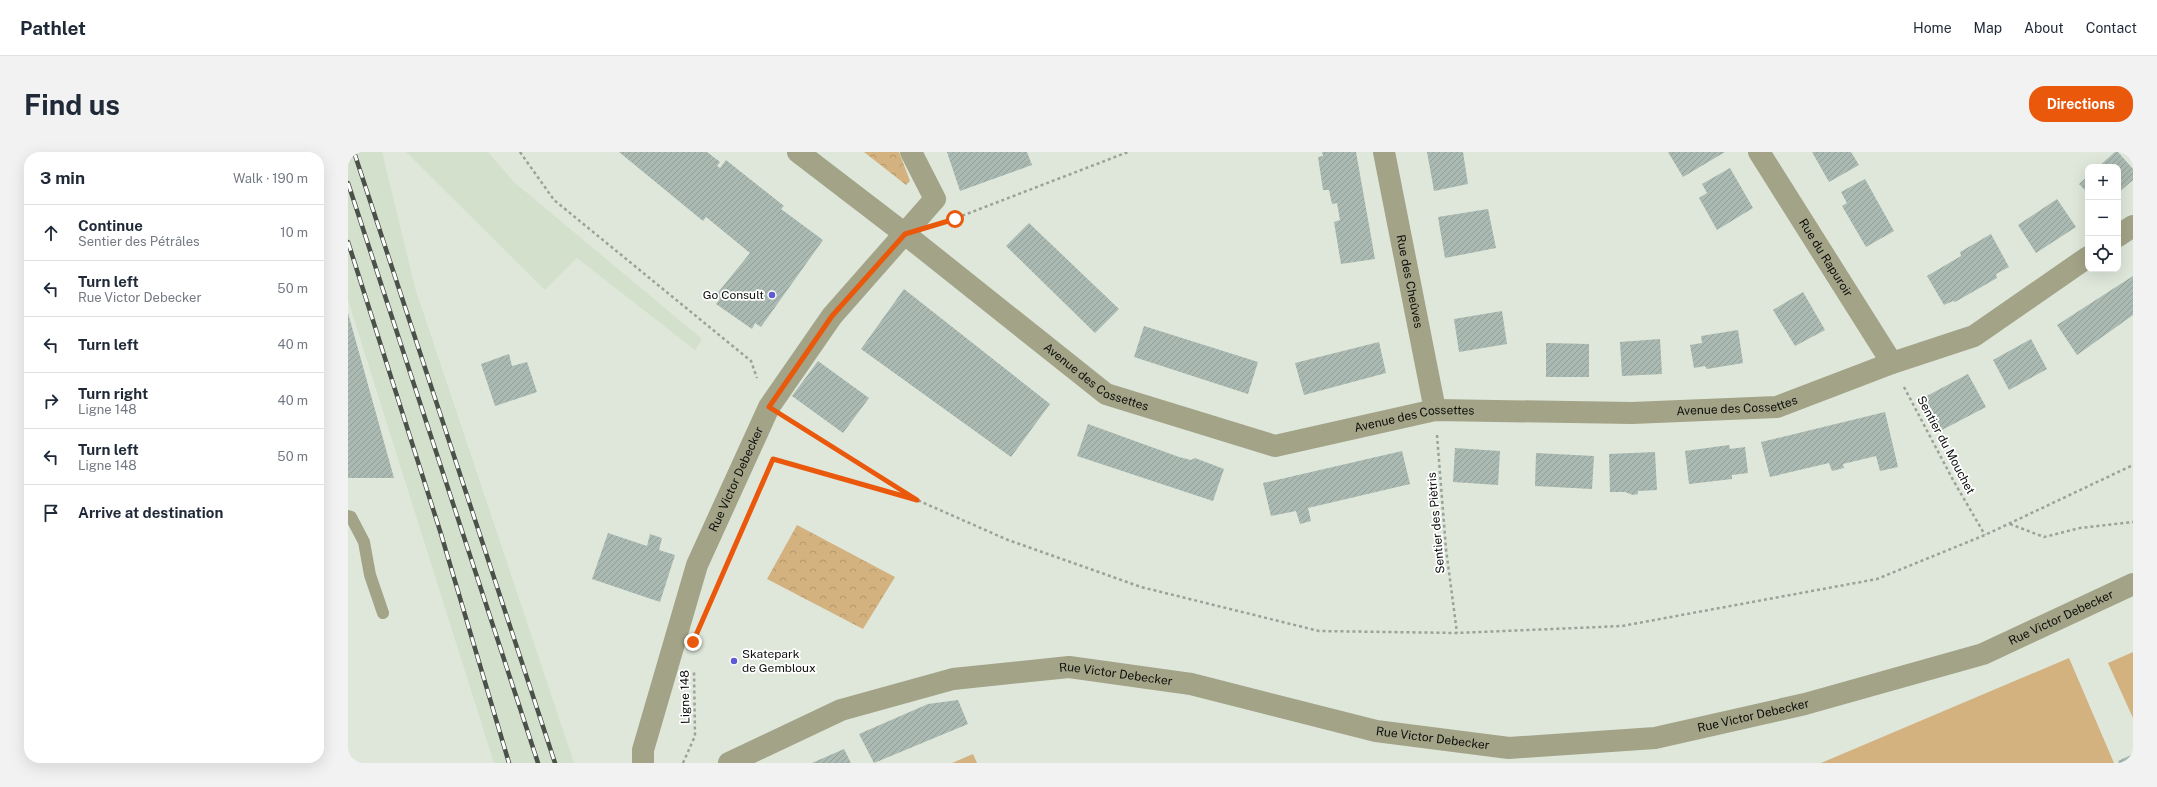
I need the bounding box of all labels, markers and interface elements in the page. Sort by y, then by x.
text: Pathlet [20,17,86,39]
text: Home [1913,20,1952,36]
text: Map [1974,20,2002,36]
text: About [2024,20,2064,36]
text: Contact [2086,20,2137,36]
button: Directions [2029,86,2133,122]
text: Find us [24,88,120,121]
map controls [2085,164,2121,272]
button: + [2085,164,2121,200]
text: 3 min [40,168,85,188]
text: Walk · 190 m [233,171,308,186]
button: − [2085,200,2121,236]
route start [946,210,964,228]
street label: Rue du Rapuroir [1796,216,1856,300]
text: Continue [78,217,143,234]
icon: ahead [40,222,62,244]
text: 10 m [280,225,308,240]
street label: Rue des Cheûves [1394,233,1426,330]
text: Sentier des Pétrâles [78,234,200,249]
button: locate [2085,236,2121,272]
text: Turn left [78,273,139,290]
icon: left [40,278,62,300]
text: 50 m [277,281,308,296]
place label: Go Consult [703,288,764,302]
text: Rue Victor Debecker [78,290,202,305]
marker: Go Consult [767,290,777,300]
icon: left [40,334,62,356]
text: Turn left [78,336,139,353]
text: 40 m [277,337,308,352]
street label: Avenue des Cossettes [1041,340,1150,414]
text: Turn right [78,385,148,402]
icon: right [40,390,62,412]
text: 40 m [277,393,308,408]
street label: Avenue des Cossettes [1676,393,1799,418]
street label: Sentier du Mouchet [1914,393,1978,497]
text: Ligne 148 [78,402,137,417]
street label: Avenue des Cossettes [1353,403,1475,435]
street label: Rue Victor Debecker [706,424,766,534]
text: Turn left [78,441,139,458]
icon: left [40,446,62,468]
text: 50 m [277,449,308,464]
text: Ligne 148 [78,458,137,473]
street label: Sentier des Piètris [1425,472,1447,574]
icon: arrive [40,502,62,524]
text: Arrive at destination [78,504,223,521]
street label: Rue Victor Debecker [2006,587,2116,648]
route end [684,633,702,651]
place label: Skatepark de Gembloux [742,647,816,675]
marker: Skatepark de Gembloux [729,656,739,666]
street label: Rue Victor Debecker [1059,660,1174,688]
street label: Ligne 148 [678,670,692,724]
street label: Rue Victor Debecker [1696,696,1811,735]
street label: Rue Victor Debecker [1375,724,1491,752]

